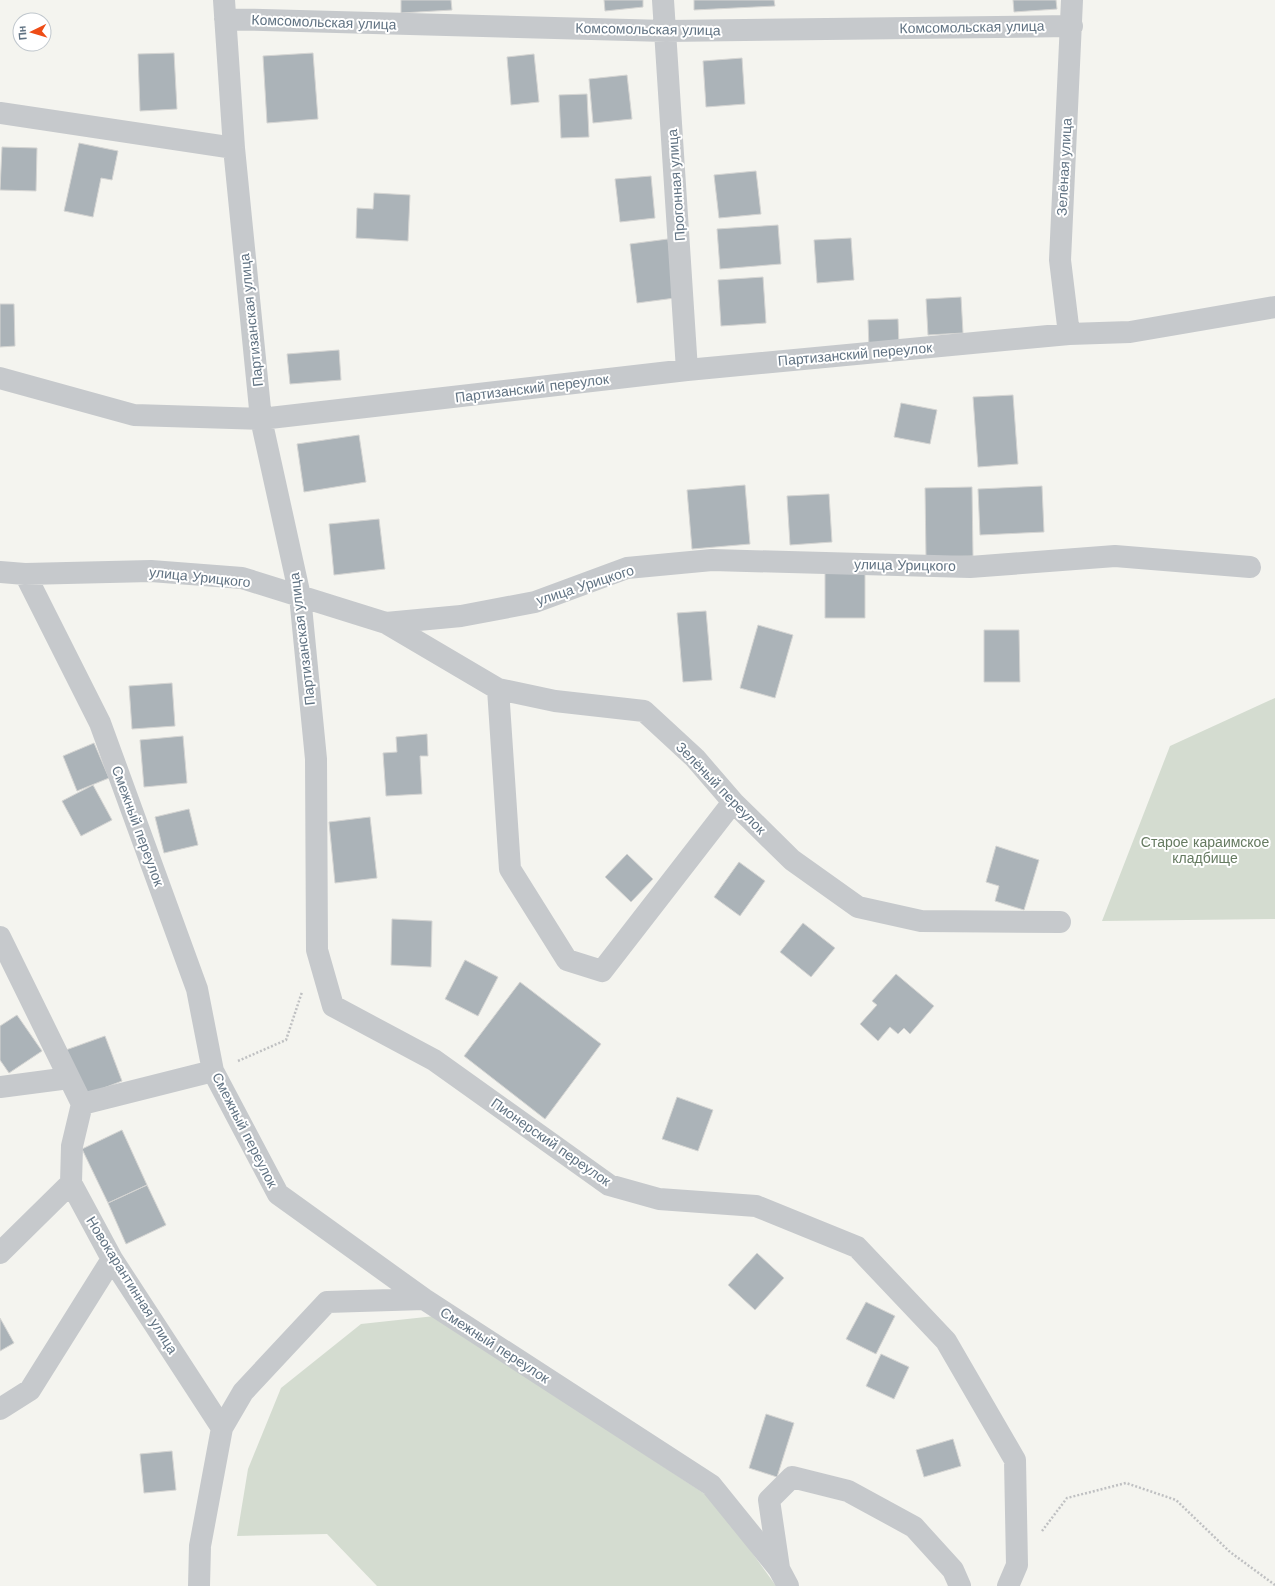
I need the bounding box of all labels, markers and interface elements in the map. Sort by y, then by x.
street label: Комсомольская улица [251,11,397,33]
north arrow [12,12,52,52]
street label: Комсомольская улица [899,18,1045,36]
street label: Комсомольская улица [575,20,721,38]
text: Пн [15,25,30,41]
street label: Зелёная улица [1053,117,1075,216]
street label: Прогонная улица [664,128,688,242]
street label: Партизанская улица [236,253,266,387]
street label: Партизанский переулок [777,339,934,369]
street label: Партизанский переулок [454,371,611,405]
street label: улица Урицкого [854,556,956,574]
street label: улица Урицкого [534,562,636,608]
street label: улица Урицкого [149,564,252,590]
street label: Партизанская улица [286,572,318,706]
street label: Зелёный переулок [673,739,770,838]
street label: Смежный переулок [109,764,168,889]
park label: Старое караимское кладбище [1141,834,1269,866]
street label: Смежный переулок [209,1070,281,1191]
street label: Пионерский переулок [488,1095,615,1190]
street label: Новокарантинная улица [83,1213,181,1357]
street label: Смежный переулок [437,1304,553,1387]

